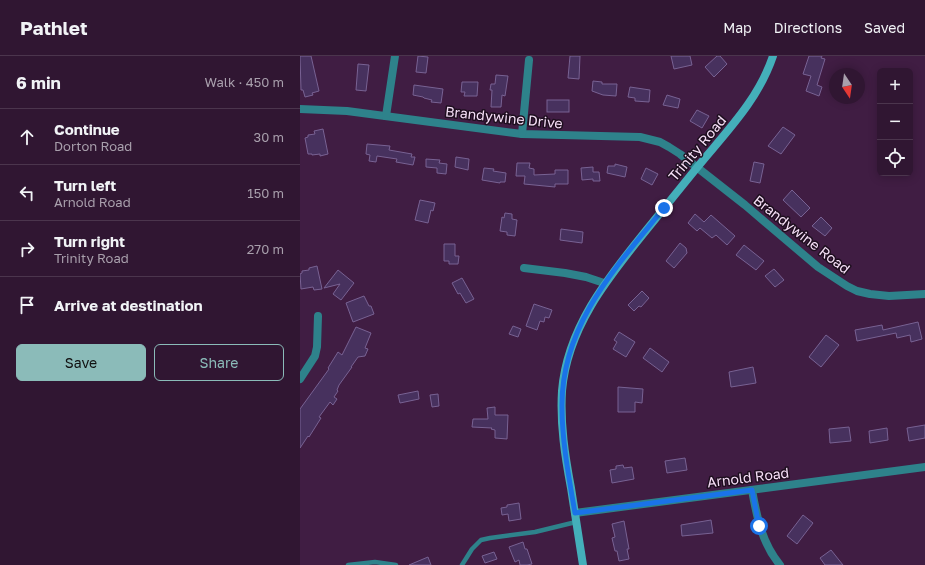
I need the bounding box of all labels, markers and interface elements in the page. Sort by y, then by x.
text: Pathlet [20,16,88,39]
text: Map [723,19,752,36]
text: Directions [774,19,842,36]
text: Saved [864,19,905,36]
north arrow [829,68,865,104]
map controls [877,68,913,176]
button: + [877,68,913,104]
text: 6 min [16,72,61,93]
text: Walk · 450 m [205,74,284,90]
street label: Brandywine Drive [444,102,564,132]
button: − [877,104,913,140]
street label: Trinity Road [665,112,729,184]
text: Continue [54,120,120,138]
icon: ahead [16,126,38,148]
text: 30 m [254,129,284,145]
text: Dorton Road [54,138,132,154]
button: locate [877,140,913,176]
text: Turn left [54,176,116,194]
icon: left [16,182,38,204]
text: 150 m [247,185,284,201]
street label: Brandywine Road [750,191,854,277]
text: Arnold Road [54,194,131,210]
route end [655,199,673,217]
text: Turn right [54,232,125,250]
icon: right [16,238,38,260]
text: 270 m [247,241,284,257]
text: Trinity Road [54,250,129,266]
icon: arrive [16,294,38,316]
text: Arrive at destination [54,296,203,314]
button: Save [16,344,146,381]
button: Share [154,344,284,381]
street label: Arnold Road [706,464,790,490]
route start [750,517,768,535]

